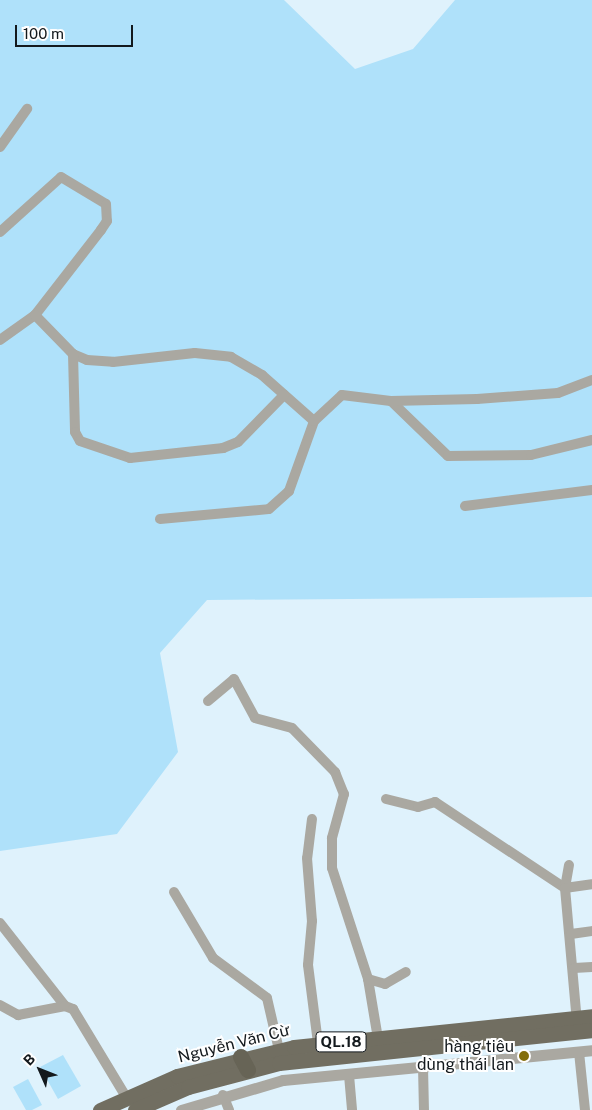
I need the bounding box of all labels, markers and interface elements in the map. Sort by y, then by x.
scale bar [18,15,135,47]
text: 100 m [23,25,64,42]
street label: Nguyễn Văn Cừ [176,1021,292,1067]
road number: QL.18 [315,1030,367,1054]
place label: hàng tiêu dùng thái lan [417,1037,514,1075]
north arrow [15,1045,65,1095]
marker: hàng tiêu dùng thái lan [518,1050,530,1062]
text: B [20,1051,38,1069]

